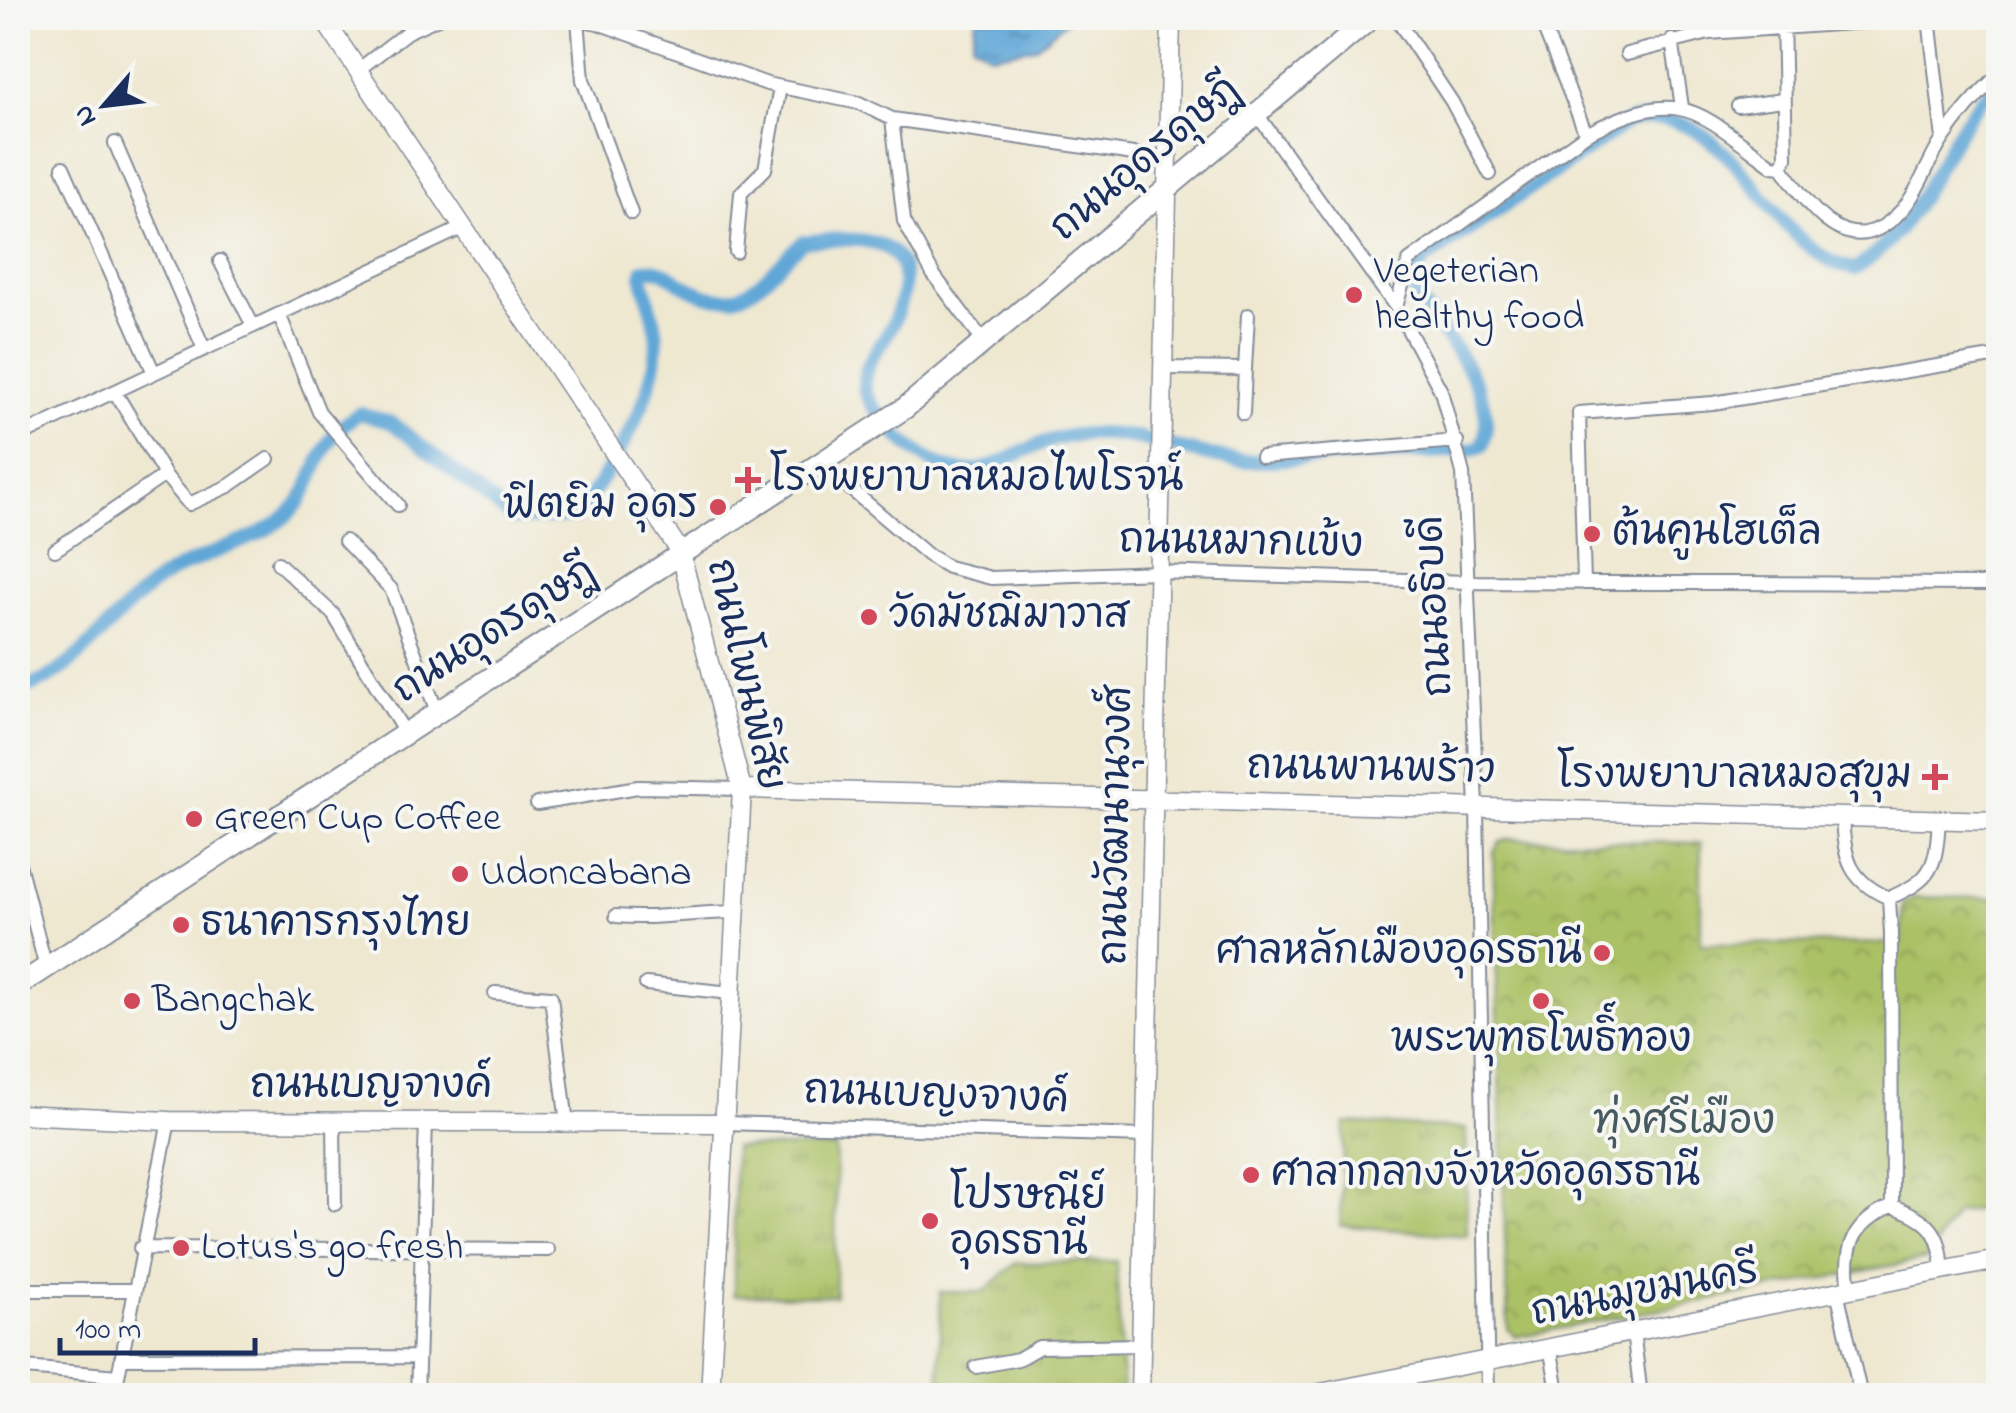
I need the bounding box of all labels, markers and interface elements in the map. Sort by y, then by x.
north arrow [55,55,155,155]
street label: ถนนอุดรดุษฎี [1038,63,1254,257]
text: N [63,97,109,133]
place label: Vegeterian healthy food [1373,243,1584,348]
marker: Vegeterian healthy food [1343,284,1365,306]
place label: โรงพยาบาลหมอไพโรจน์ [770,449,1183,510]
marker: โรงพยาบาลหมอไพโรจน์ [735,467,761,493]
place label: ฟิตยิม อุดร [503,478,698,537]
marker: ฟิตยิม อุดร [707,496,729,518]
place label: ต้นคูนโฮเต็ล [1612,503,1821,564]
street label: ถนนหมากแข้ง [1118,512,1364,576]
street label: ถนนอธิบดี [1402,514,1470,698]
marker: ต้นคูนโฮเต็ล [1581,523,1603,545]
street label: ถนนอุดรดุษฎี [382,544,608,720]
street label: ถนนโพนพิสัย [689,553,801,797]
place label: วัดมัชฌิมาวาส [889,588,1131,647]
marker: วัดมัชฌิมาวาส [858,606,880,628]
street label: ถนนวัฒนานุวงศ์ [1085,683,1150,966]
street label: ถนนพานพร้าว [1246,738,1496,802]
place label: โรงพยาบาลหมอสุขุม [1557,746,1912,807]
marker: โรงพยาบาลหมอสุขุม [1922,764,1948,790]
place label: Green Cup Coffee [214,790,501,849]
marker: Green Cup Coffee [183,808,205,830]
place label: Udoncabana [480,845,692,904]
marker: Udoncabana [449,863,471,885]
place label: ธนาคารกรุงไทย [201,894,471,955]
marker: ธนาคารกรุงไทย [170,914,192,936]
place label: ศาลหลักเมืองอุดรธานี [1216,924,1582,983]
marker: ศาลหลักเมืองอุดรธานี [1591,942,1613,964]
place label: Bangchak [151,972,315,1031]
marker: Bangchak [121,990,143,1012]
marker: พระพุทธโพธิ์ทอง [1530,990,1552,1012]
place label: พระพุทธโพธิ์ทอง [1391,1001,1691,1071]
street label: ถนนเบญจางค์ [250,1057,492,1117]
street label: ถนนเบญงจางค์ [803,1062,1070,1131]
park label: ทุ่งศรีเมือง [1593,1094,1775,1153]
place label: ศาลากลางจังหวัดอุดรธานี [1271,1146,1700,1205]
marker: ศาลากลางจังหวัดอุดรธานี [1240,1164,1262,1186]
place label: โปรษณีย์ อุดรธานี [950,1167,1106,1274]
marker: โปรษณีย์ อุดรธานี [919,1210,941,1232]
place label: Lotus's go fresh [201,1219,464,1278]
marker: Lotus's go fresh [170,1237,192,1259]
street label: ถนนมุขมนครี [1527,1242,1763,1344]
scale bar [60,1293,255,1355]
text: 100 m [75,1309,141,1353]

